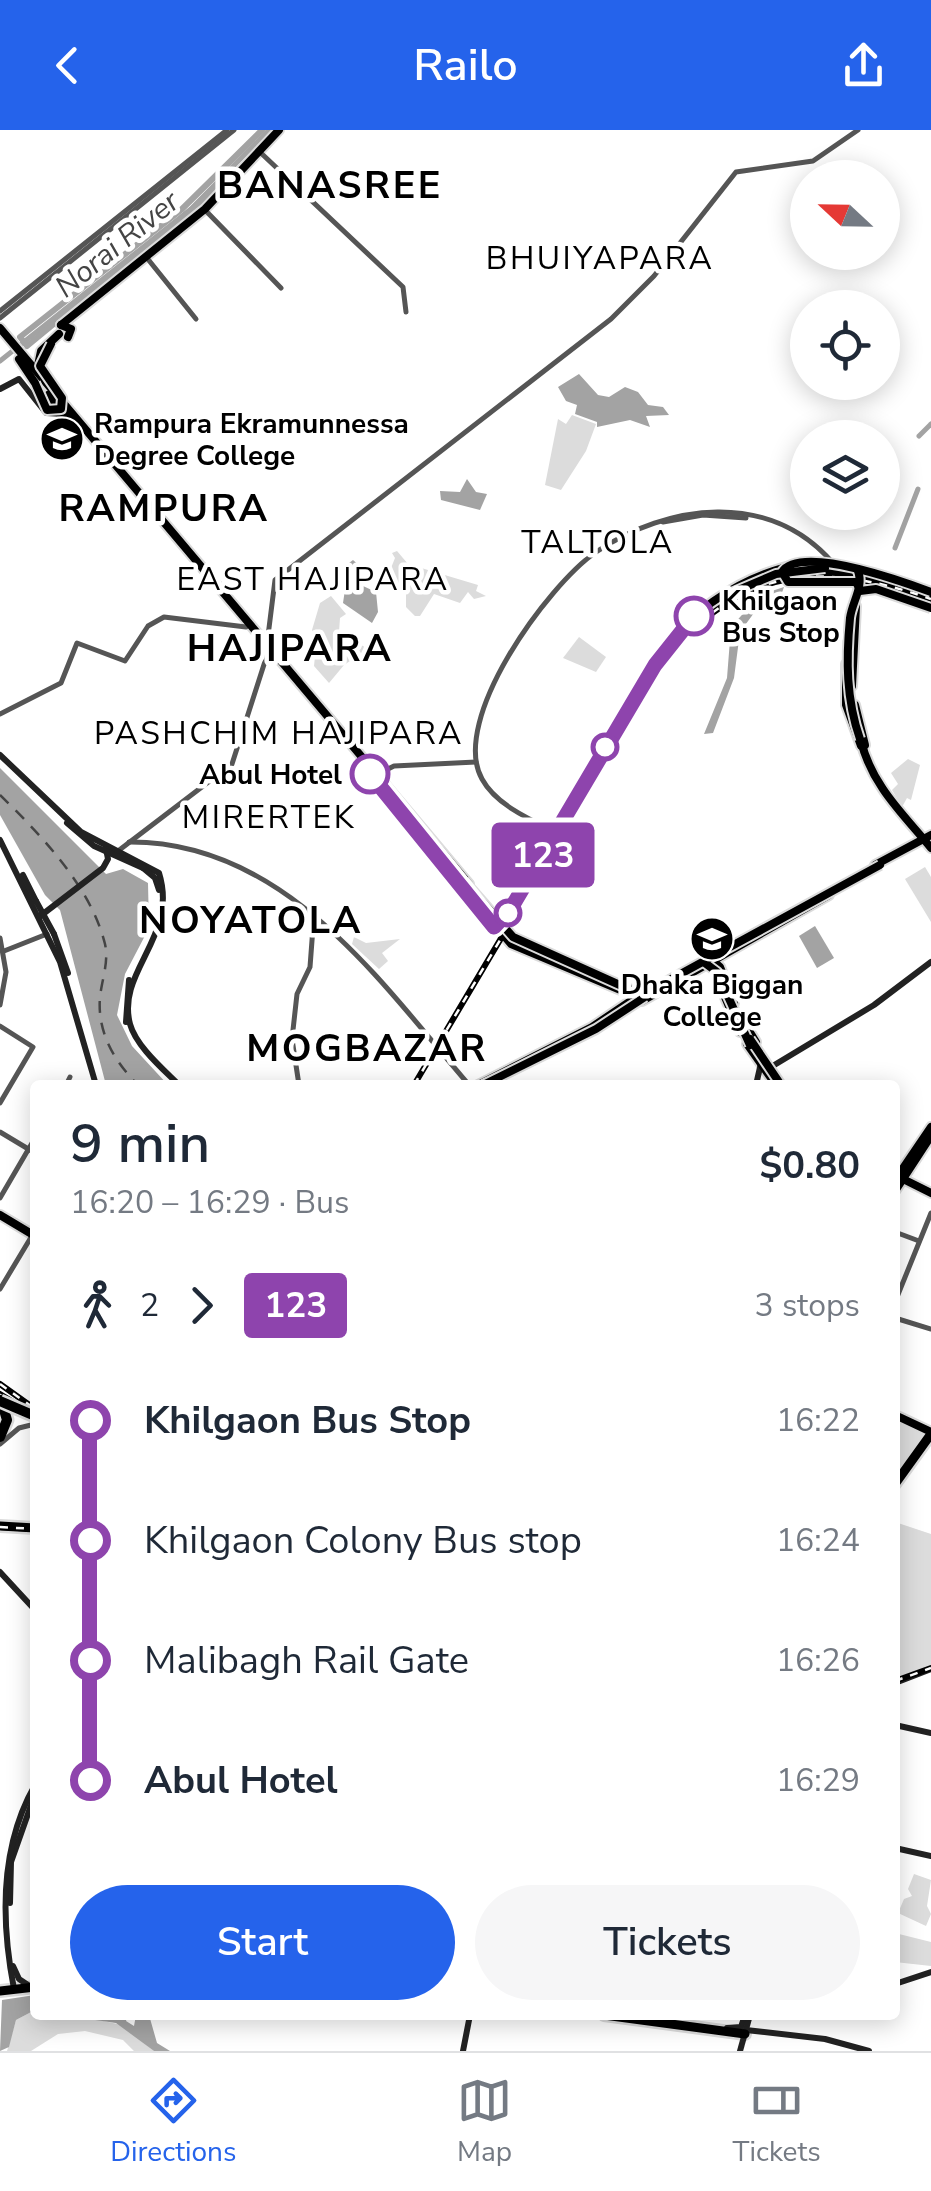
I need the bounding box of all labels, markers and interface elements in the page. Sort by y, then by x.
text: Railo [413,35,518,96]
icon: back [40,38,95,93]
icon: share [836,38,891,93]
district label: BANASREE [217,160,443,211]
north arrow [790,160,900,270]
map controls [790,160,900,530]
water label: Norai River [47,181,189,307]
district label: BHUIYAPARA [486,237,714,280]
button: locate [790,290,900,400]
place label: Rampura Ekramunnessa Degree College [94,405,409,475]
school or university icon: Rampura Ekramunnessa Degree College [39,416,85,462]
button: layers [790,420,900,530]
district label: RAMPURA [59,483,270,534]
district label: TALTOLA [521,521,675,564]
district label: EAST HAJIPARA [176,558,450,601]
place label: Khilgaon Bus Stop [722,582,840,652]
marker: Khilgaon Bus Stop [675,597,713,635]
district label: HAJIPARA [187,623,393,674]
district label: PASHCHIM HAJIPARA [94,712,464,755]
unlabelled marker [592,734,618,760]
marker: Abul Hotel [351,755,389,793]
place label: Abul Hotel [199,756,342,794]
district label: MIRERTEK [182,796,356,839]
line badge: 123 [486,822,600,888]
text: 123 [511,832,575,879]
district label: NOYATOLA [139,895,363,946]
unlabelled marker [495,900,521,926]
school or university icon: Dhaka Biggan College [689,916,735,962]
place label: Dhaka Biggan College [621,966,803,1036]
district label: MOGBAZAR [246,1023,488,1074]
text: 9 min [70,1106,210,1181]
text: $0.80 [759,1140,860,1191]
text: 16:20 – 16:29 · Bus [70,1181,349,1224]
icon: walk [70,1278,125,1333]
icon: forward [174,1278,229,1333]
text: 123 [264,1282,327,1329]
text: 2 [140,1284,159,1327]
text: 3 stops [754,1284,860,1327]
text: Khilgaon Bus Stop [144,1395,471,1446]
text: 16:22 [776,1399,860,1442]
text: Khilgaon Colony Bus stop [144,1515,582,1566]
text: 16:24 [776,1519,860,1562]
text: Malibagh Rail Gate [144,1635,469,1686]
text: 16:26 [776,1639,860,1682]
text: Abul Hotel [144,1755,338,1806]
text: 16:29 [776,1759,860,1802]
button: Start [70,1885,455,2000]
button: Tickets [475,1885,860,2000]
tab: Directions [110,2073,236,2171]
tab: Map [457,2073,512,2171]
tab: Tickets [733,2073,821,2171]

